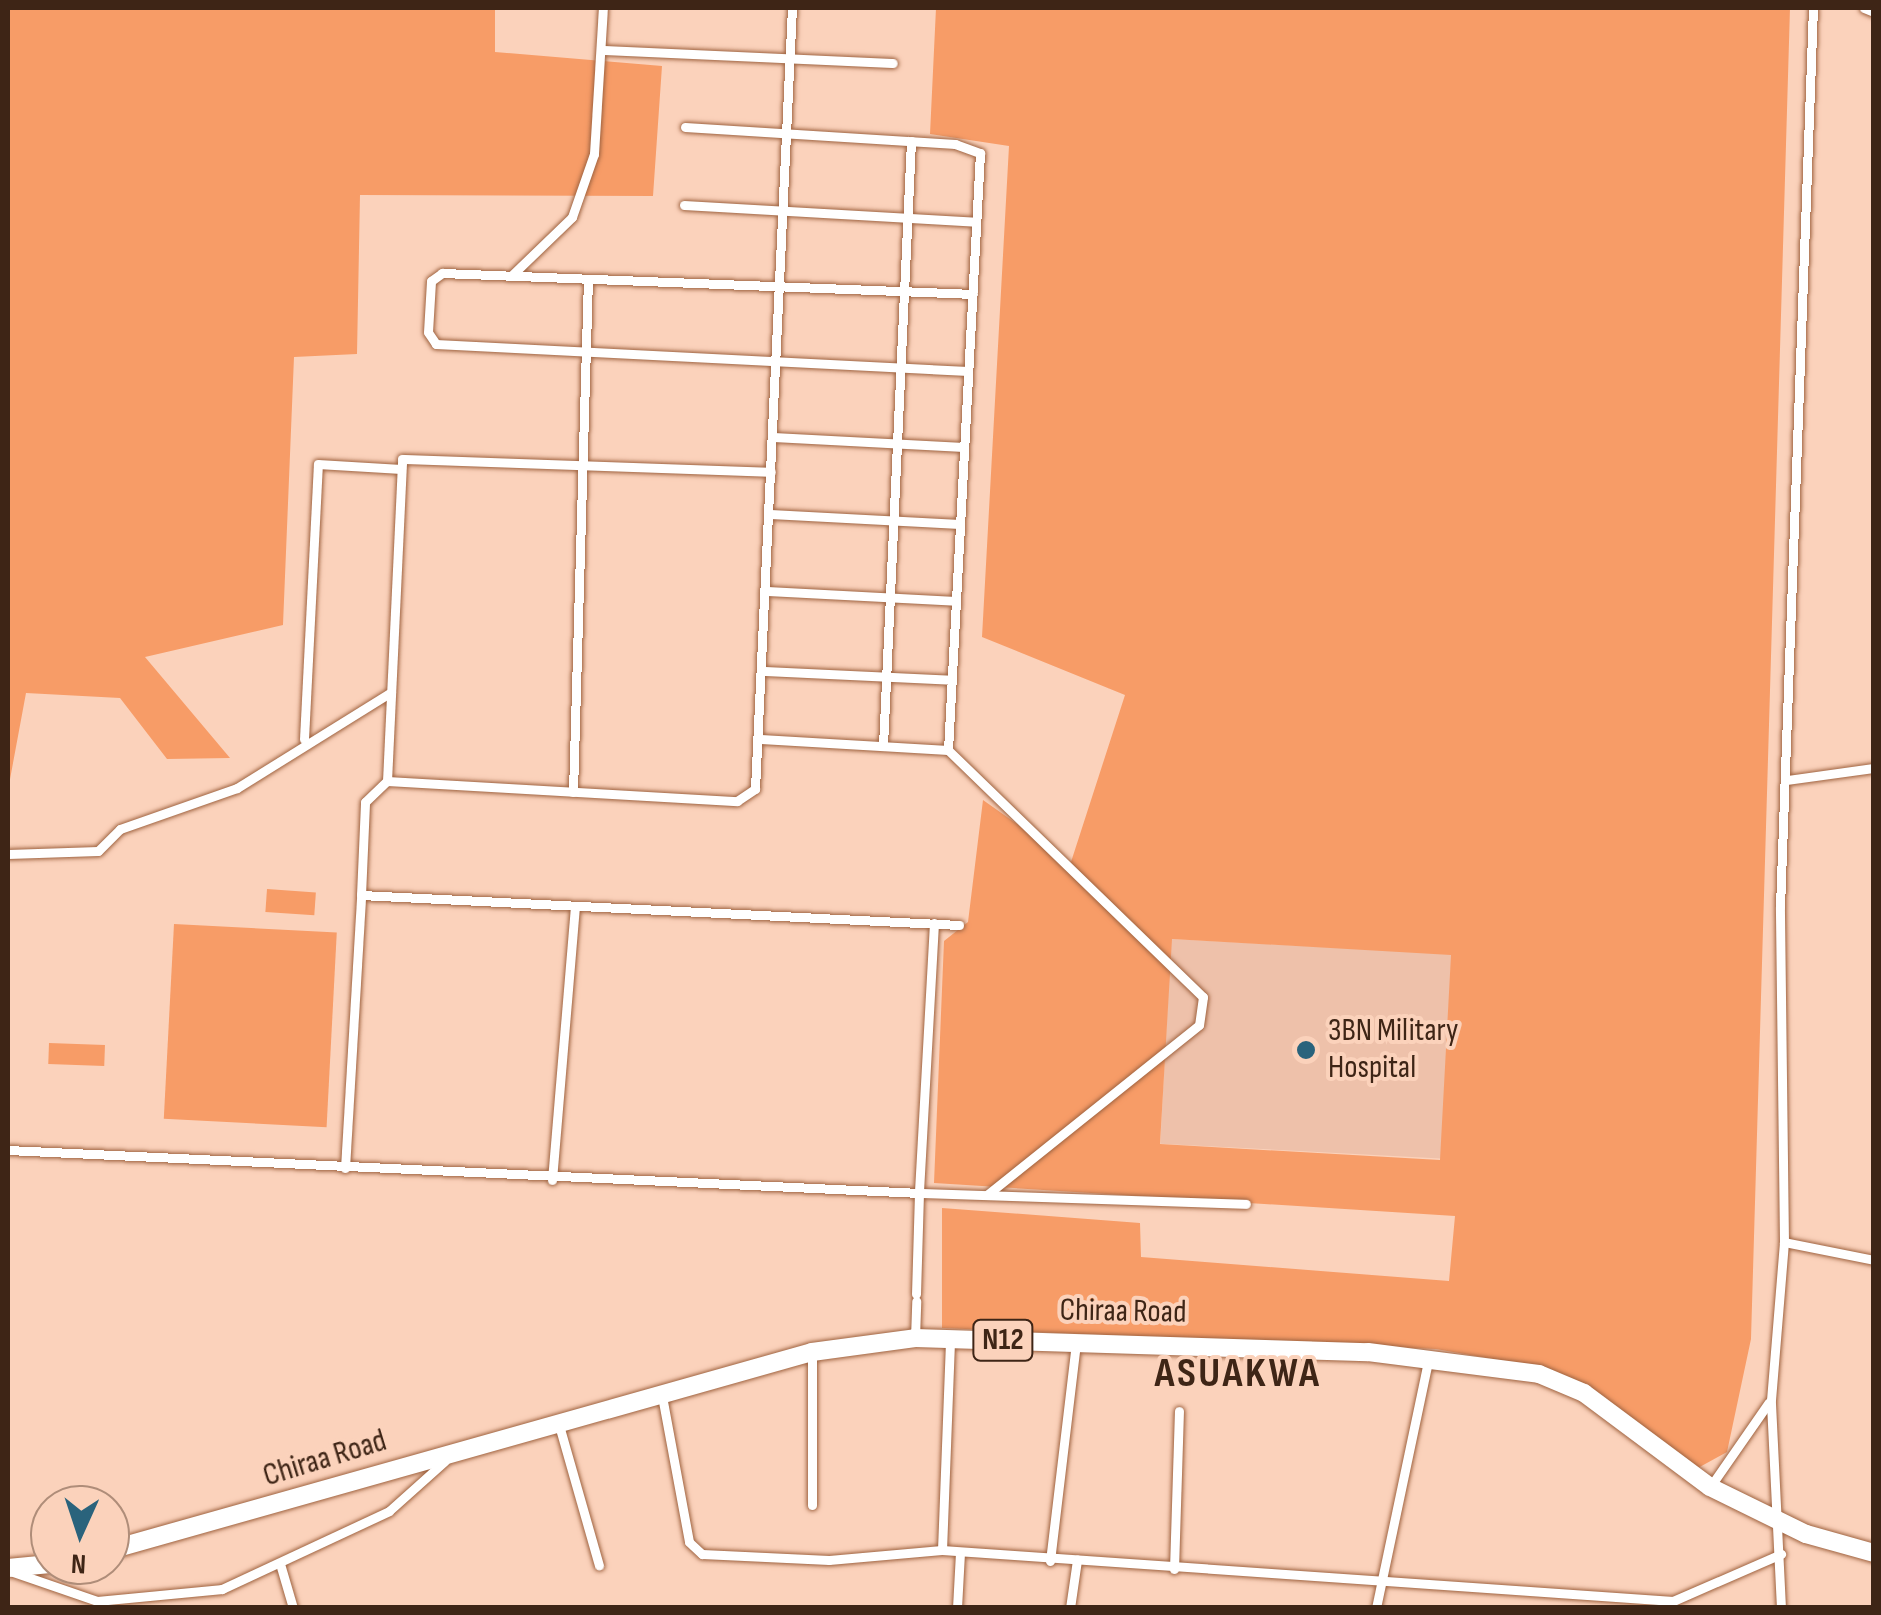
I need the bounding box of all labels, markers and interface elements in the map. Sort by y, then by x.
place label: 3BN Military Hospital [1328,1013,1458,1088]
marker: 3BN Military Hospital [1293,1037,1319,1063]
street label: Chiraa Road [1059,1292,1187,1332]
road number: N12 [970,1315,1036,1365]
district label: ASUAKWA [1154,1349,1322,1399]
street label: Chiraa Road [259,1422,391,1496]
north arrow [30,1485,130,1585]
text: N [70,1547,87,1580]

